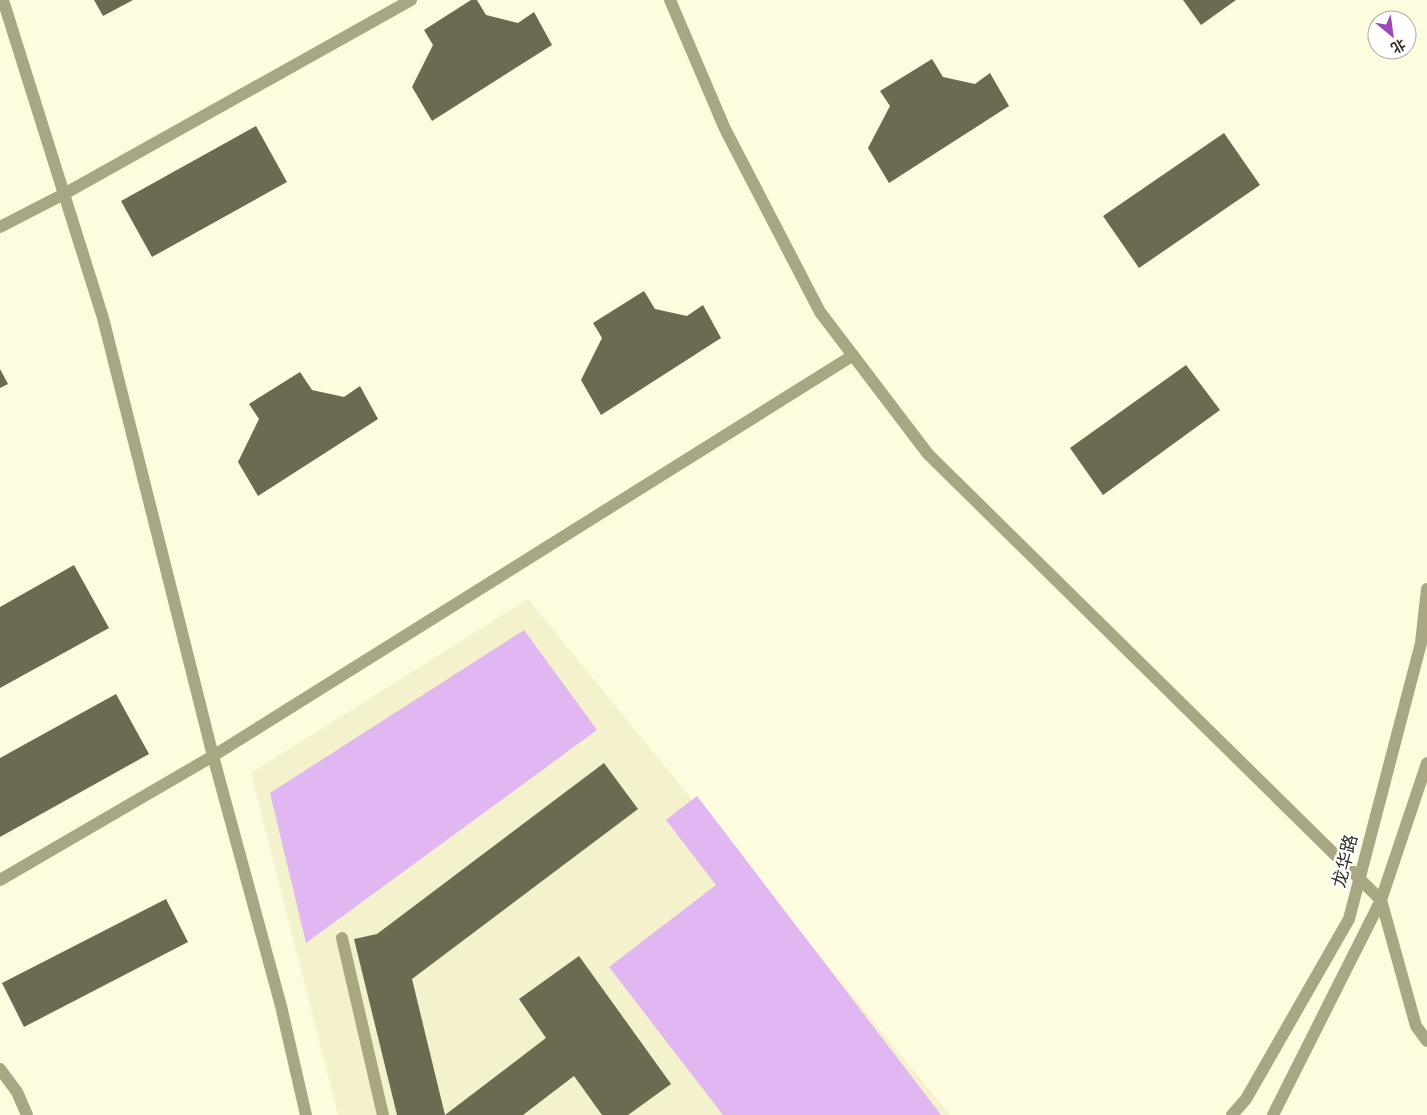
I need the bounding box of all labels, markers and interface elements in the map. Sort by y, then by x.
north arrow [1367,10,1417,60]
text: 北 [1388,35,1408,57]
street label: 龙华路 [1328,832,1362,890]

